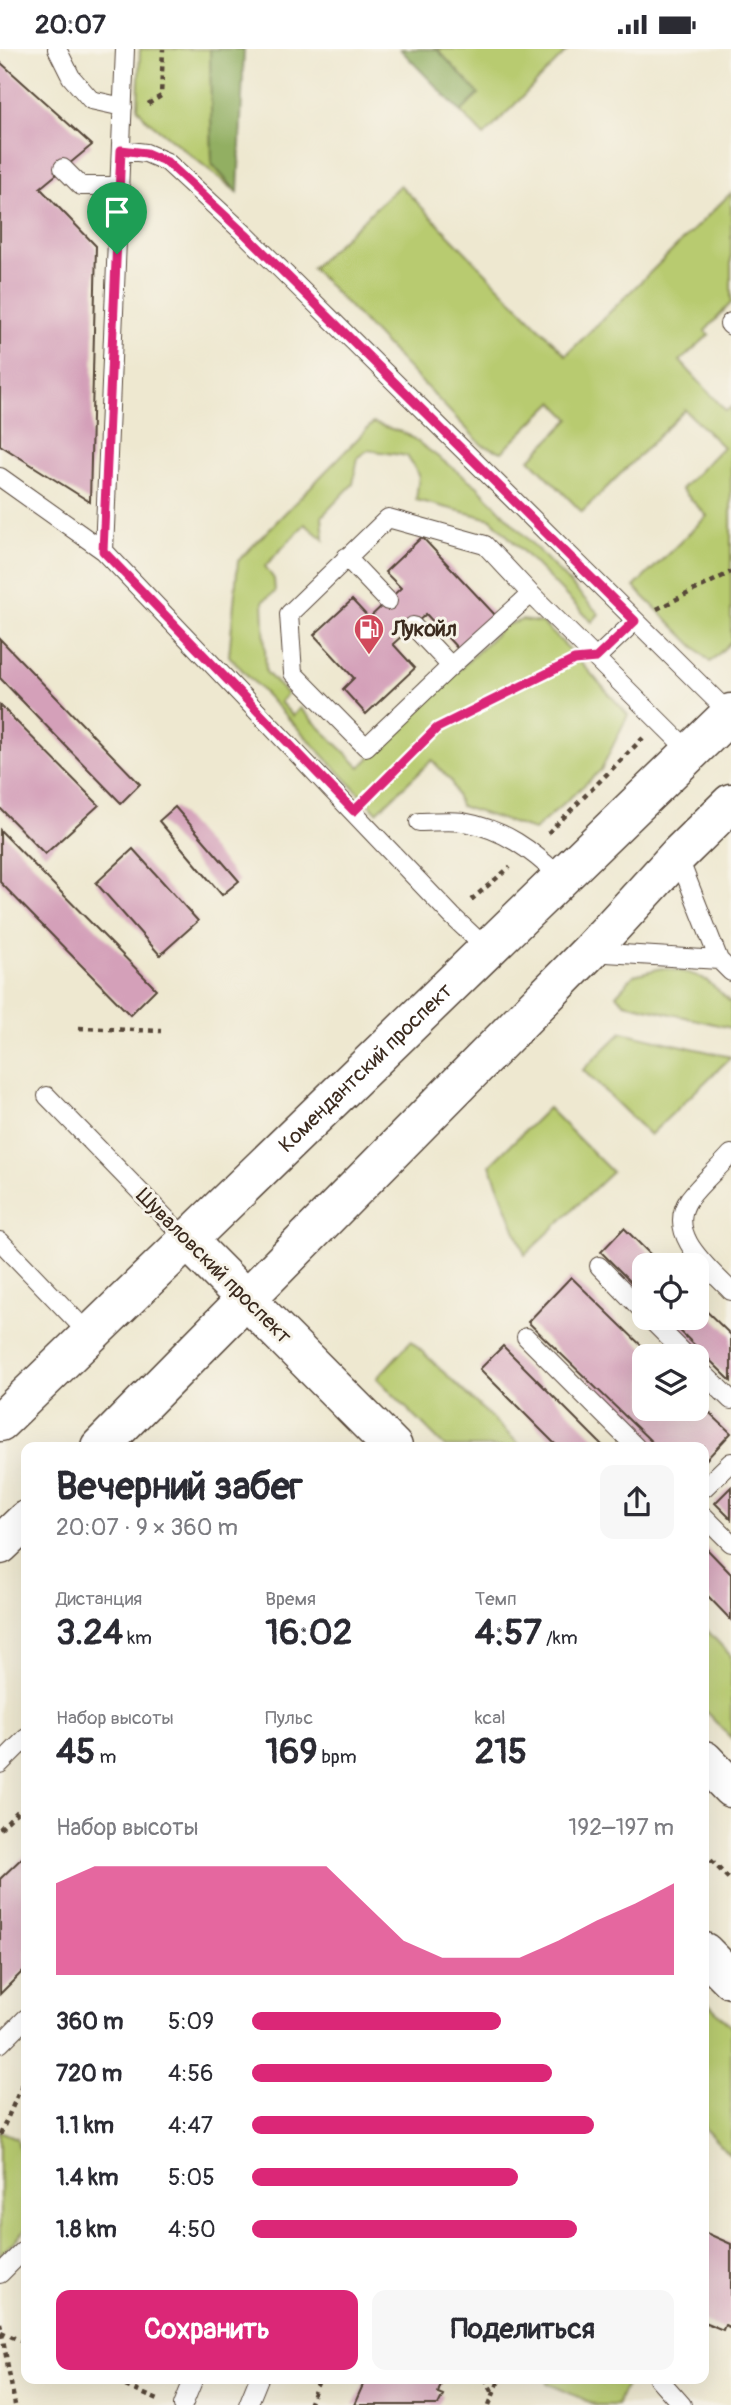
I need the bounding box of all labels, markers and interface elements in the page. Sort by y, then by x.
text: 20:07 [35,9,106,41]
pin [87,182,147,254]
icon: arrive [98,193,136,231]
fuel station icon: Лукойл [352,612,386,656]
place label: Лукойл [391,616,457,643]
street label: Комендантский проспект [273,977,459,1158]
street label: Шуваловский проспект [130,1183,298,1350]
map controls [632,1253,709,1421]
button: locate [632,1253,709,1330]
button: layers [632,1344,709,1421]
text: Вечерний забег [56,1463,303,1511]
button: share [600,1465,674,1539]
text: 20:07 · 9 × 360 m [56,1513,238,1542]
text: Дистанция [56,1587,142,1611]
text: Время [265,1587,316,1611]
text: Темп [475,1587,517,1611]
text: 3.24 [56,1611,123,1655]
text: 16:02 [265,1611,352,1655]
text: 4:57 [475,1611,542,1655]
text: km [123,1626,152,1650]
text: /km [542,1626,578,1650]
text: Набор высоты [56,1706,174,1730]
text: Пульс [265,1706,313,1730]
text: kcal [475,1706,506,1730]
text: 45 [56,1730,95,1774]
text: 169 [265,1730,317,1774]
text: 215 [475,1730,527,1774]
text: m [95,1745,116,1769]
text: bpm [317,1745,357,1769]
text: Набор высоты [56,1813,198,1842]
text: 192–197 m [568,1813,674,1842]
text: 360 m [56,2007,123,2036]
text: 5:09 [168,2007,214,2036]
text: 720 m [56,2059,122,2088]
text: 4:56 [168,2059,213,2088]
text: 1.1 km [56,2111,114,2140]
text: 4:47 [168,2111,213,2140]
text: 1.4 km [56,2163,118,2192]
text: 5:05 [168,2163,215,2192]
text: 1.8 km [56,2215,117,2244]
text: 4:50 [168,2215,216,2244]
button: Сохранить [56,2290,358,2370]
button: Поделиться [372,2290,674,2370]

